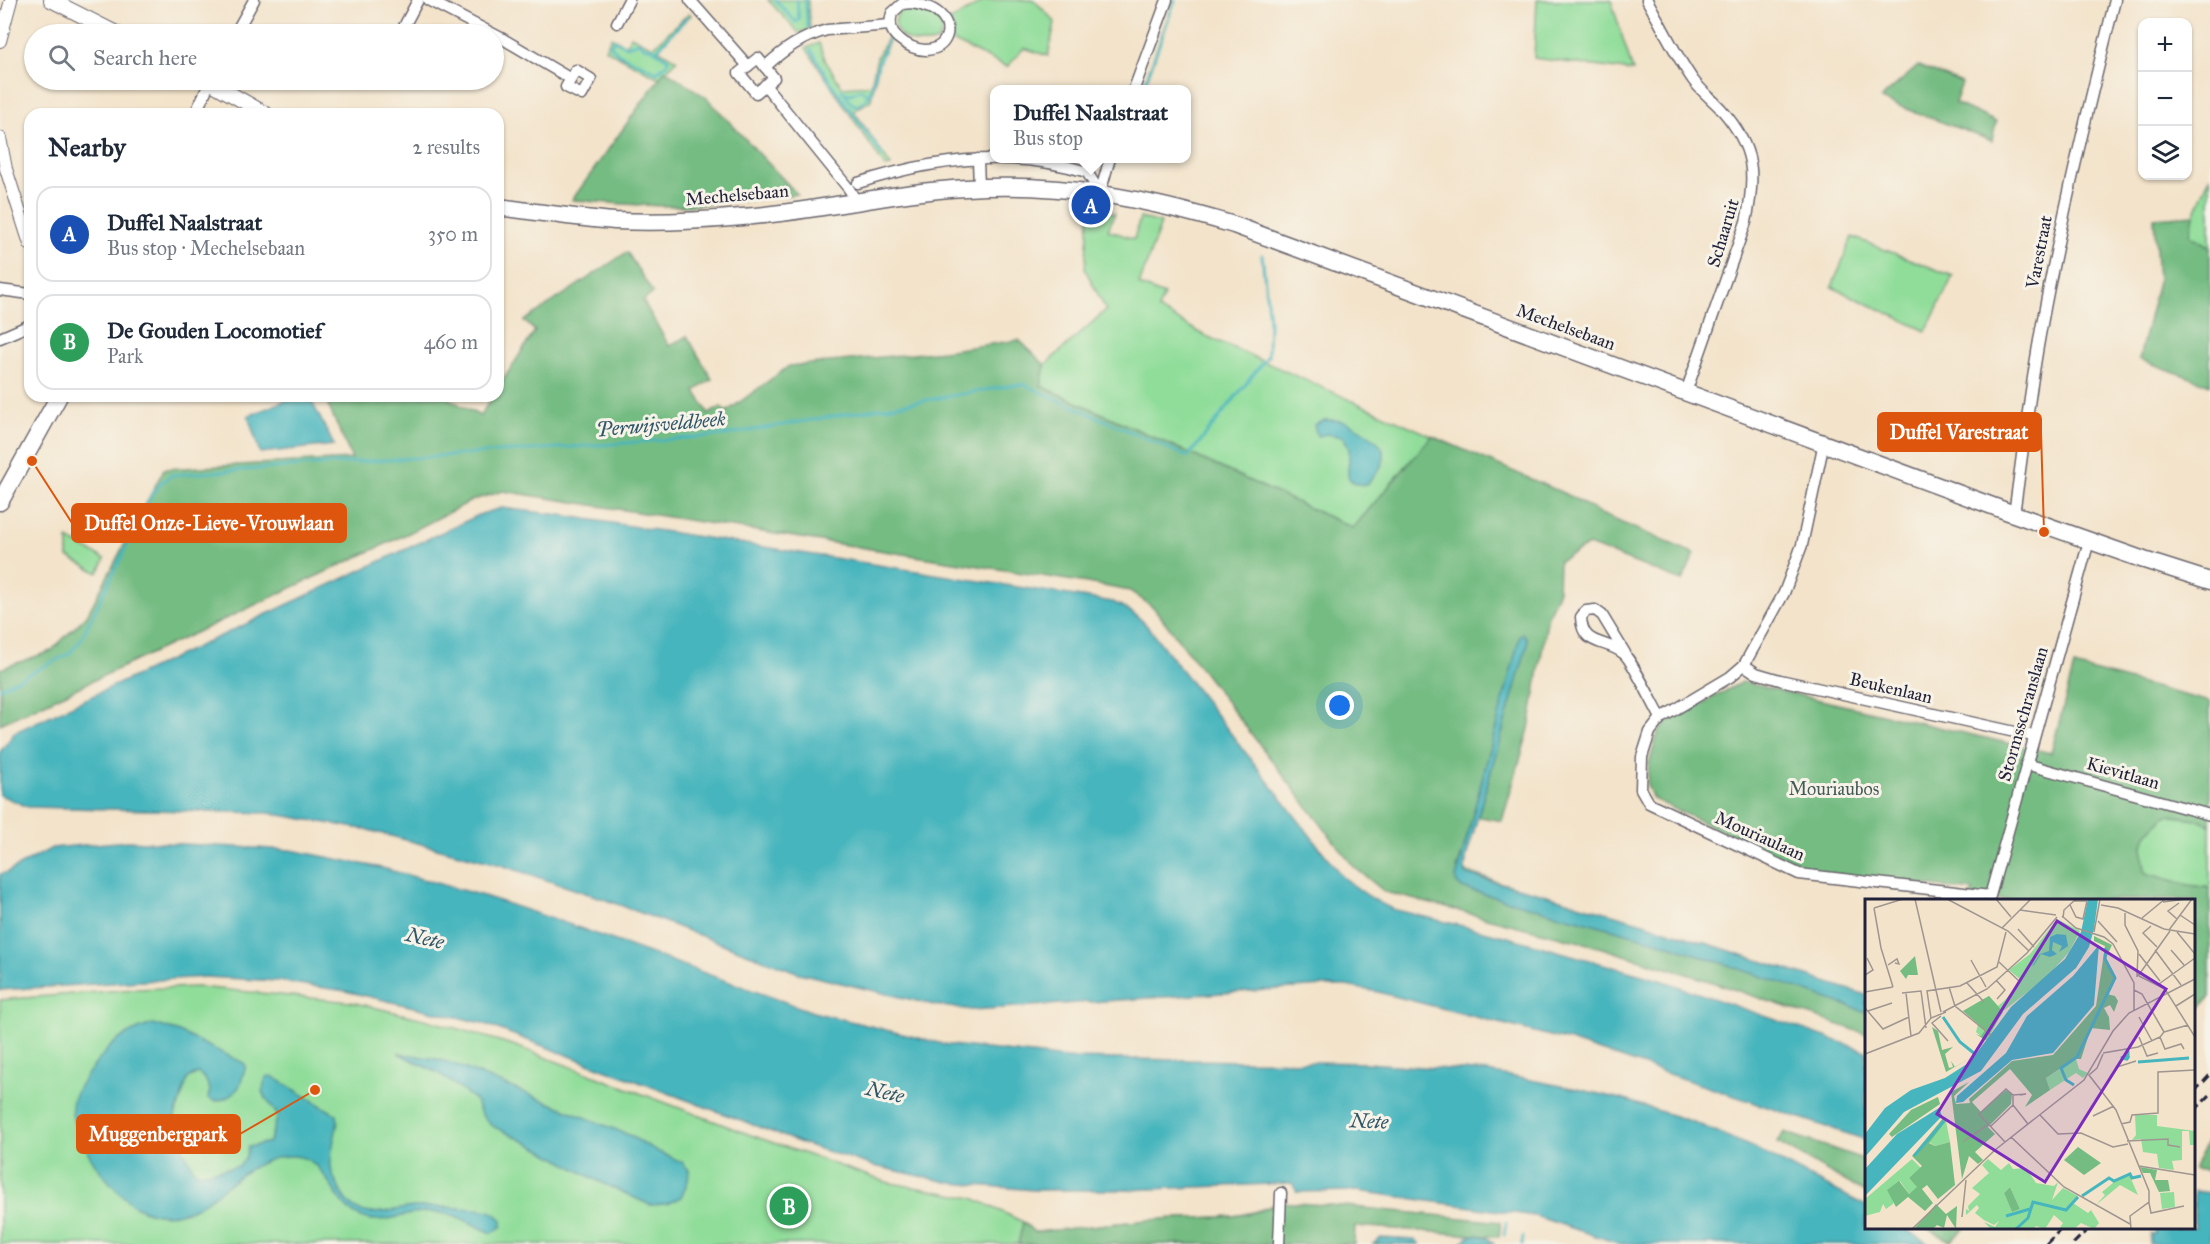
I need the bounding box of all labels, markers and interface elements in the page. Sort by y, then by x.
map controls [2138,18,2192,180]
button: + [2138,18,2192,72]
search box [24,24,504,90]
icon: search [45,41,78,74]
text: Search here [93,44,197,71]
button: − [2138,72,2192,126]
popup [990,85,1191,163]
text: Duffel Naalstraat [1013,99,1168,126]
text: Bus stop [1013,126,1083,150]
button: layers [2138,126,2192,180]
text: Nearby [48,131,126,163]
text: 2 results [412,135,480,159]
street label: Mechelsebaan [684,180,790,210]
pin: A [1072,182,1110,228]
street label: Schaaruit [1702,195,1744,270]
text: Duffel Naalstraat [107,209,262,236]
street label: Varestraat [2021,213,2057,291]
text: A [63,222,76,246]
text: 350 m [428,222,478,246]
text: Bus stop · Mechelsebaan [107,236,305,260]
street label: Mechelsebaan [1514,299,1619,355]
text: De Gouden Locomotief [107,317,322,344]
text: B [63,330,76,354]
text: 460 m [424,330,478,354]
text: Park [107,344,143,368]
water label: Perwijsveldbeek [595,406,727,442]
callout: Duffel Varestraat [1878,413,2041,451]
text: Duffel Varestraat [1890,420,2029,444]
callout: Duffel Onze-Lieve-Vrouwlaan [72,504,346,542]
text: Duffel Onze-Lieve-Vrouwlaan [84,511,334,535]
street label: Stormsschranslaan [1993,644,2053,784]
street label: Beukenlaan [1847,668,1935,708]
your location [1325,691,1354,720]
street label: Kievitlaan [2084,752,2162,794]
park label: Mouriaubos [1789,778,1879,800]
street label: Mouriaulaan [1712,806,1808,866]
inset map [1865,899,2195,1229]
water label: Nete [403,922,447,954]
water label: Nete [863,1076,907,1108]
water label: Nete [1348,1108,1389,1134]
callout: Muggenbergpark [77,1115,240,1153]
text: Muggenbergpark [89,1122,228,1147]
pin: B [770,1184,808,1228]

